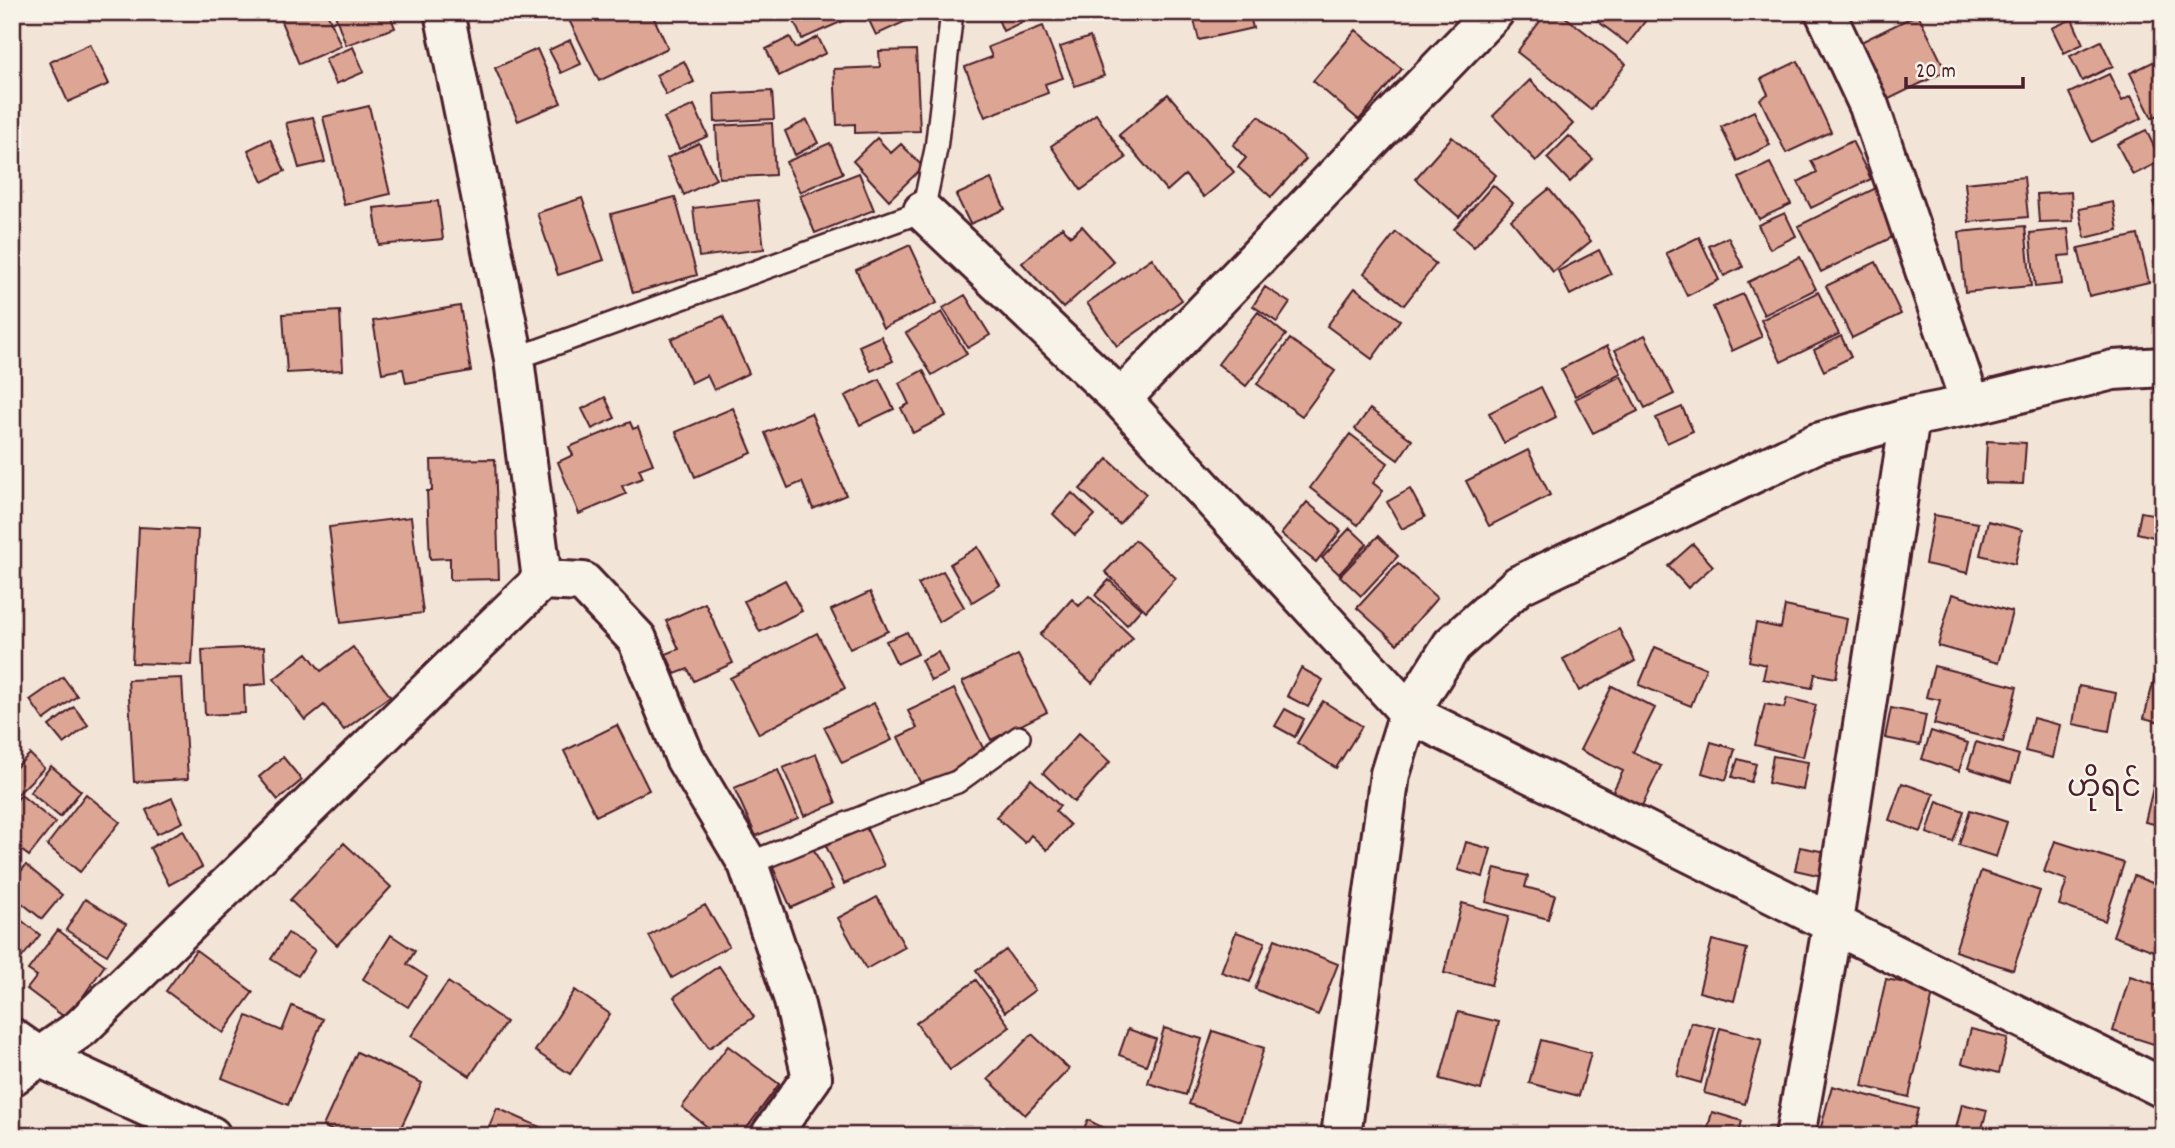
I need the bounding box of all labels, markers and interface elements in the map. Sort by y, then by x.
scale bar [1906,46,2023,90]
text: 20 m [1916,58,1956,88]
district label: ဟိုရင် [2067,764,2141,812]

